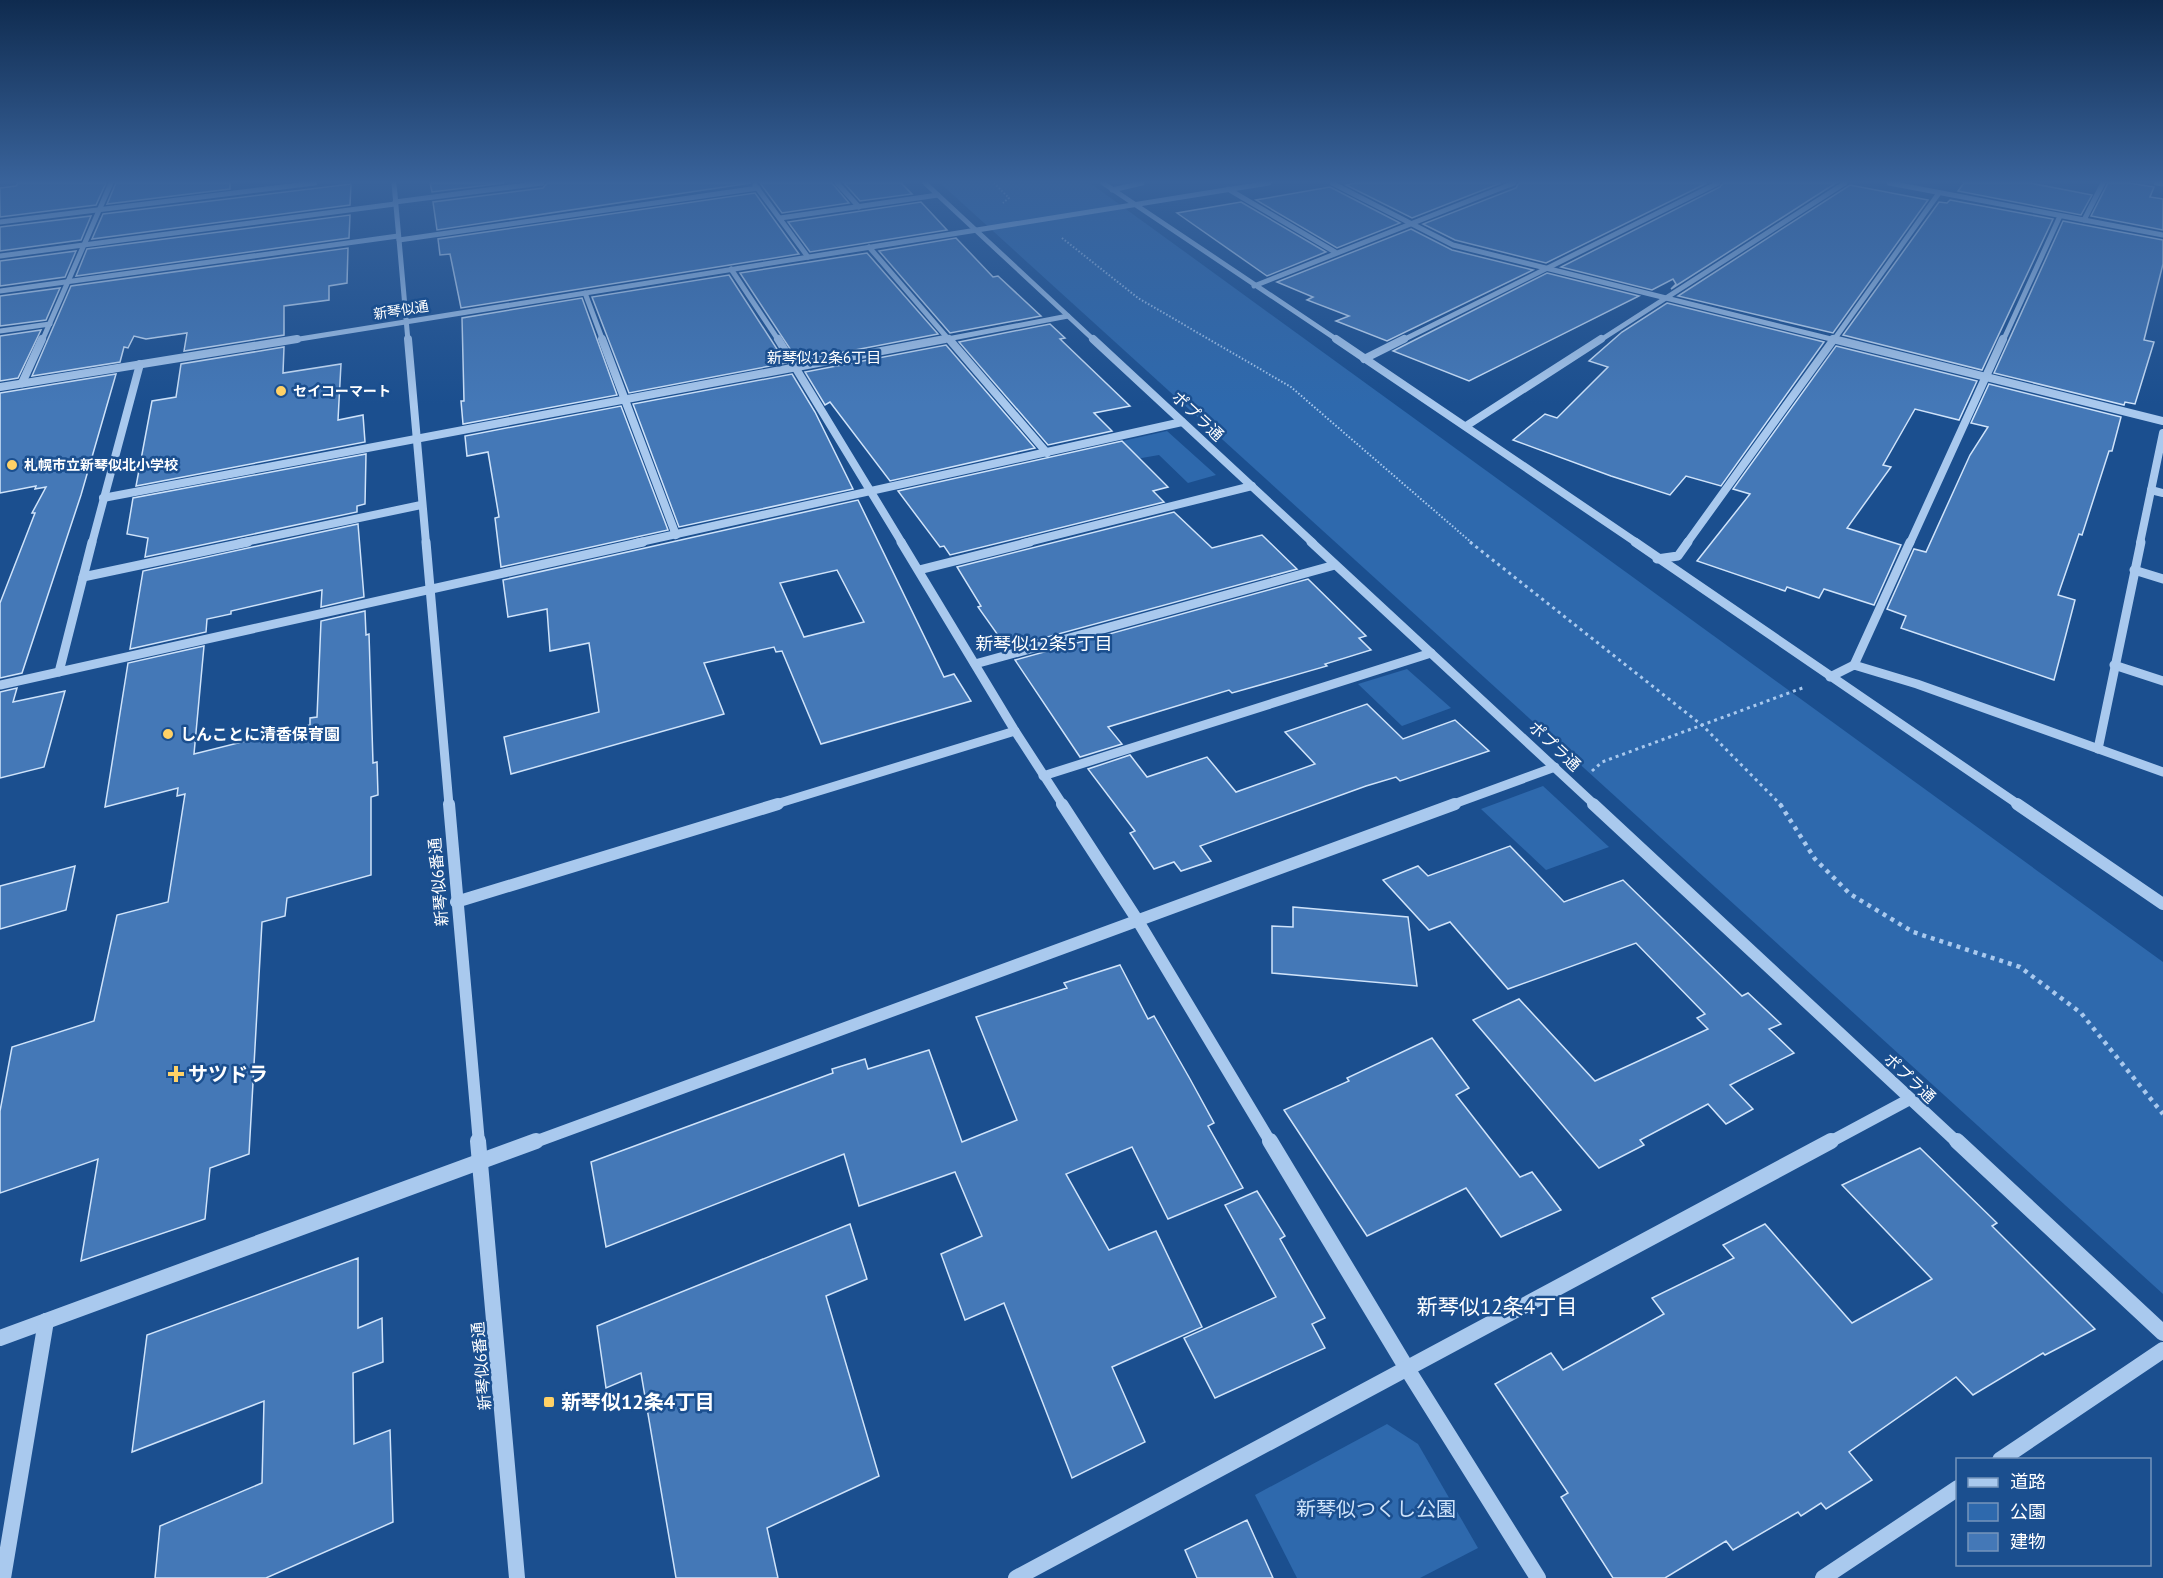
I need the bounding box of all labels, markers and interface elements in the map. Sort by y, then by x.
street label: 新琴似通 [372,297,430,323]
district label: 新琴似12条6丁目 [767,348,881,367]
place label: セイコーマート [293,382,391,400]
marker: セイコーマート [274,384,288,398]
street label: ポプラ通 [1168,387,1228,445]
place label: 札幌市立新琴似北小学校 [24,456,178,474]
marker: 札幌市立新琴似北小学校 [5,458,19,472]
district label: 新琴似12条5丁目 [975,632,1113,655]
street label: ポプラ通 [1525,717,1585,775]
place label: しんことに清香保育園 [180,724,340,744]
marker: しんことに清香保育園 [161,727,175,741]
street label: 新琴似6番通 [424,837,452,927]
street label: ポプラ通 [1880,1049,1940,1107]
place label: サツドラ [188,1061,268,1087]
marker: サツドラ [169,1067,183,1081]
district label: 新琴似12条4丁目 [1417,1293,1577,1320]
street label: 新琴似6番通 [467,1321,495,1411]
place label: 新琴似12条4丁目 [561,1389,715,1415]
marker: 新琴似12条4丁目 [542,1395,556,1409]
legend [1956,1458,2151,1566]
text: 道路 [2010,1470,2046,1493]
park label: 新琴似つくし公園 [1296,1496,1456,1522]
text: 公園 [2010,1500,2046,1523]
text: 建物 [2010,1530,2046,1553]

